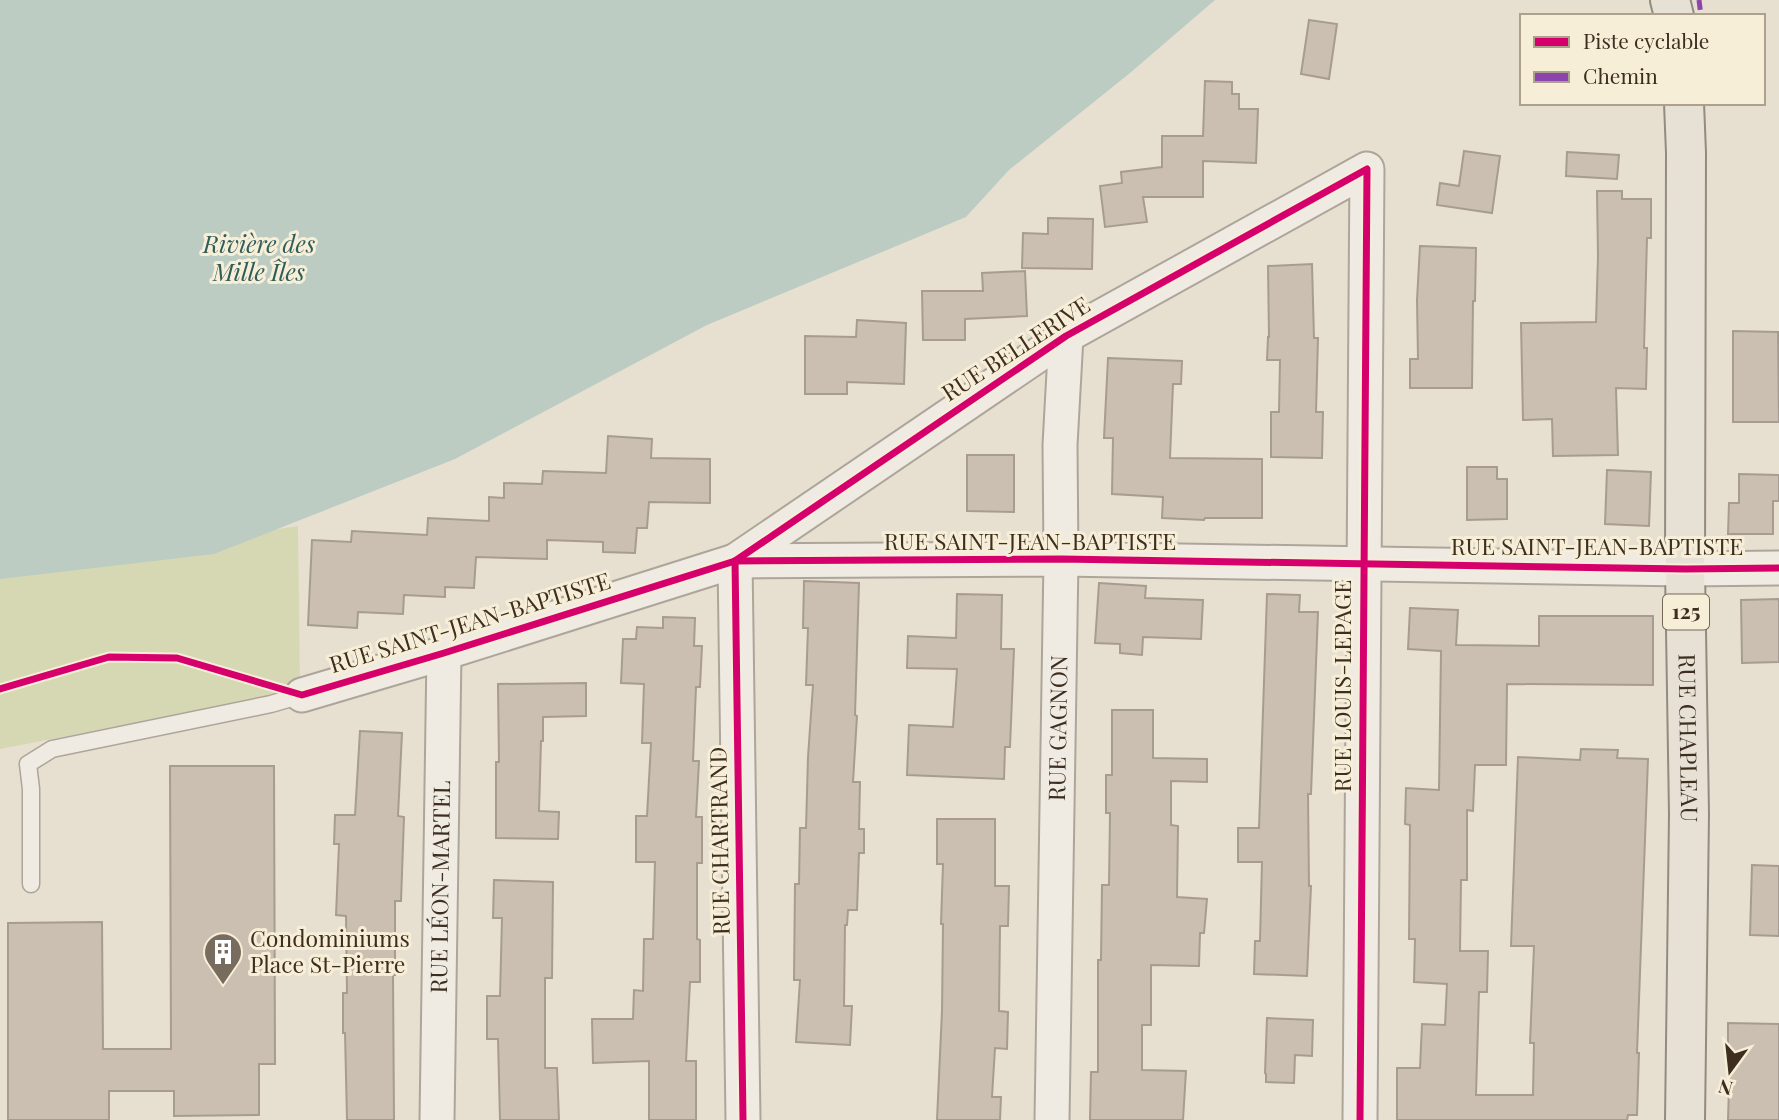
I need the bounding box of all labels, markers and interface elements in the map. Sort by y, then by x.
legend [1520,14,1765,105]
text: Piste cyclable [1583,26,1709,54]
text: Chemin [1583,61,1658,89]
water label: Rivière des Mille Îles [202,227,315,287]
street label: RUE BELLERIVE [935,288,1095,407]
street label: RUE SAINT-JEAN-BAPTISTE [884,525,1176,556]
street label: RUE SAINT-JEAN-BAPTISTE [1451,530,1743,561]
street label: RUE SAINT-JEAN-BAPTISTE [325,564,614,679]
street label: RUE LOUIS-LEPAGE [1326,580,1357,792]
road number: 125 [1663,594,1709,630]
street label: RUE CHAPLEAU [1672,653,1706,823]
street label: RUE GAGNON [1040,655,1073,801]
street label: RUE CHARTRAND [701,747,736,935]
street label: RUE LÉON-MARTEL [422,780,456,994]
place label: Condominiums Place St-Pierre [250,922,410,979]
building icon: Condominiums Place St-Pierre [202,931,244,986]
north arrow [1695,1036,1765,1106]
text: N [1715,1074,1735,1103]

